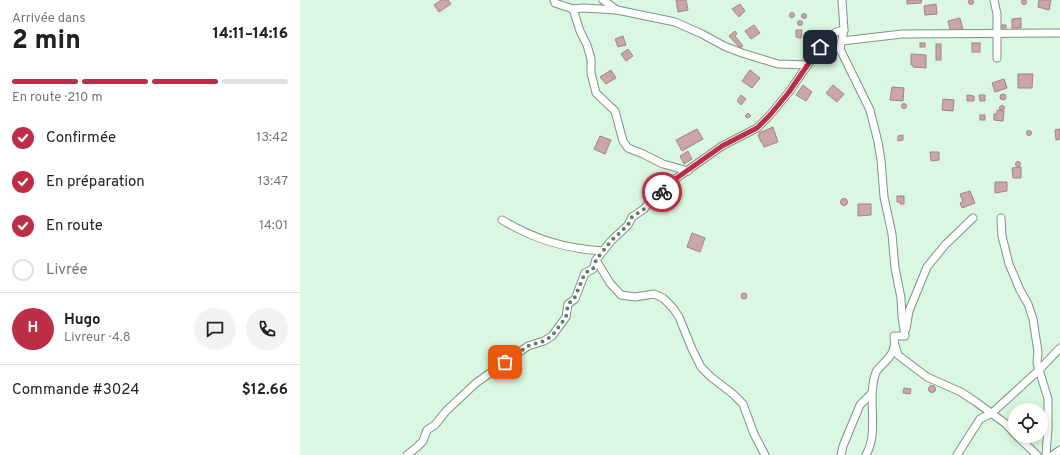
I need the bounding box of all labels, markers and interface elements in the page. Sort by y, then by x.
text: Arrivée dans [12,11,85,27]
text: 2 min [12,25,81,58]
text: 14:11–14:16 [213,25,288,44]
pin [803,30,837,64]
icon: home [809,36,831,58]
text: En route · 210 m [12,90,103,106]
icon: check [12,127,34,149]
text: Confirmée [46,129,116,148]
text: 13:42 [256,130,288,146]
icon: check [12,171,34,193]
courier [642,172,682,212]
text: En préparation [46,173,145,192]
text: 13:47 [258,174,288,190]
icon: bike [651,181,673,203]
icon: check [12,215,34,237]
text: En route [46,217,103,236]
text: 14:01 [259,218,288,234]
text: Livrée [46,261,88,280]
button: chat [194,308,236,350]
button: phone [246,308,288,350]
text: Hugo [64,311,101,330]
text: H [28,319,38,338]
text: Livreur · 4.8 [64,330,131,346]
pin [488,345,522,379]
icon: bag [494,351,516,373]
text: Commande #3024 [12,381,140,400]
text: $12.66 [242,381,288,400]
map controls [1008,403,1048,443]
button: locate [1008,403,1048,443]

